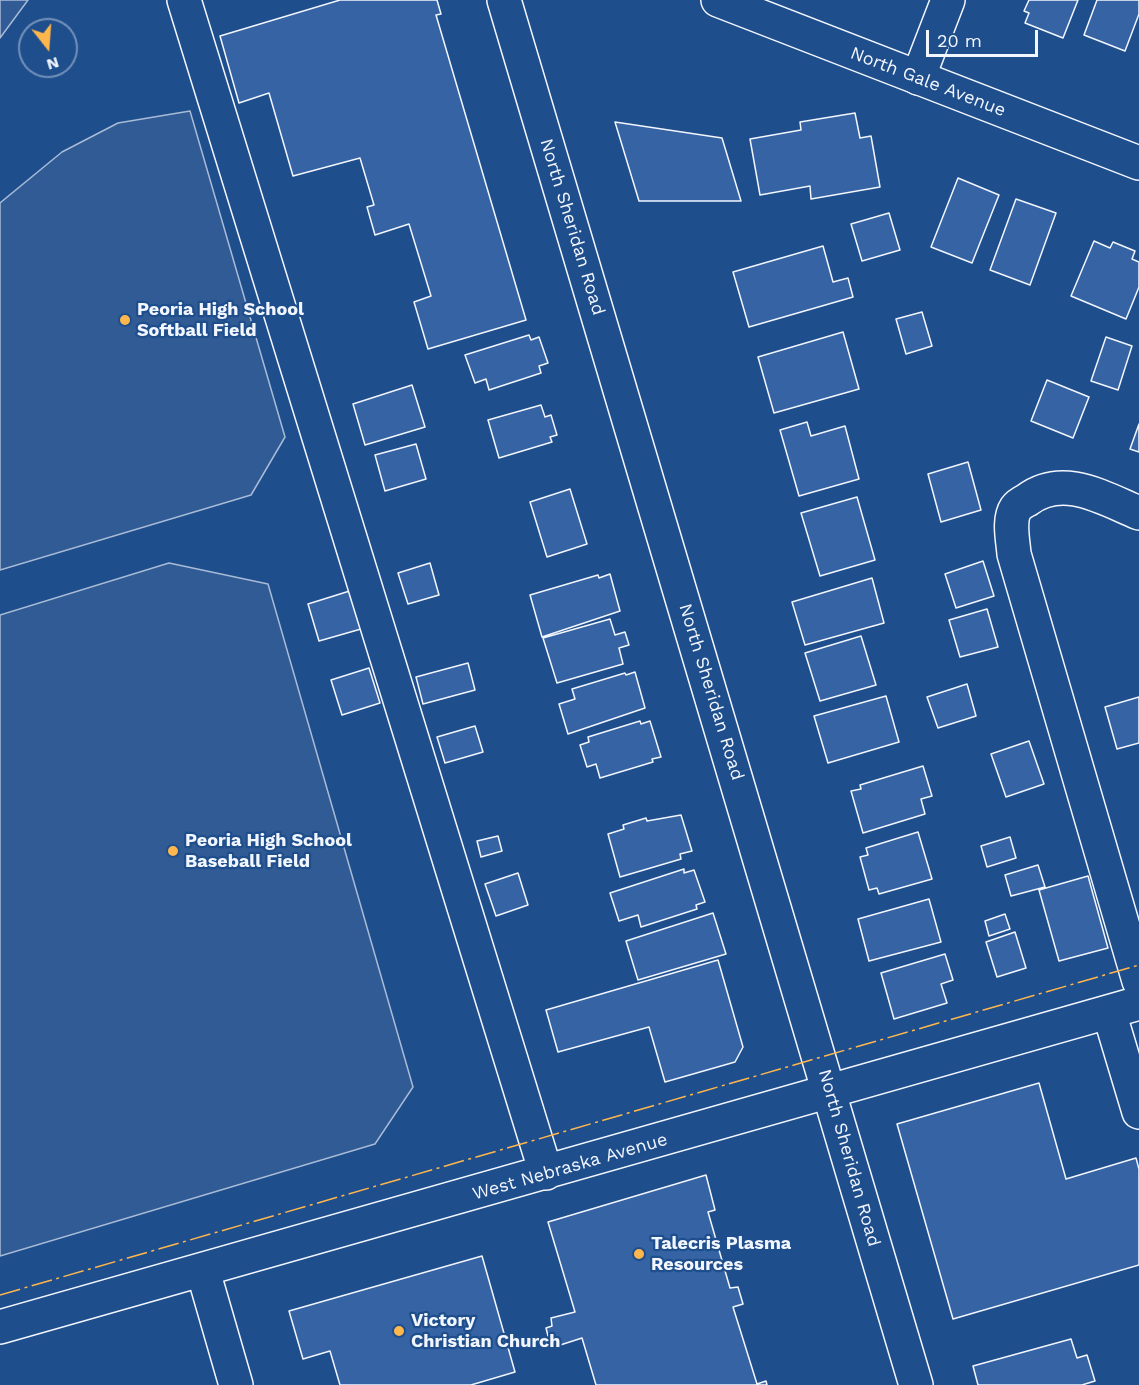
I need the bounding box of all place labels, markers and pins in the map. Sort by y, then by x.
place label: Peoria High School Softball Field [137,299,304,342]
marker: Peoria High School Softball Field [118,313,132,327]
place label: Peoria High School Baseball Field [185,830,352,872]
marker: Peoria High School Baseball Field [166,844,180,858]
place label: Talecris Plasma Resources [651,1233,791,1276]
marker: Talecris Plasma Resources [632,1247,646,1261]
place label: Victory Christian Church [411,1310,560,1352]
marker: Victory Christian Church [392,1324,406,1338]

